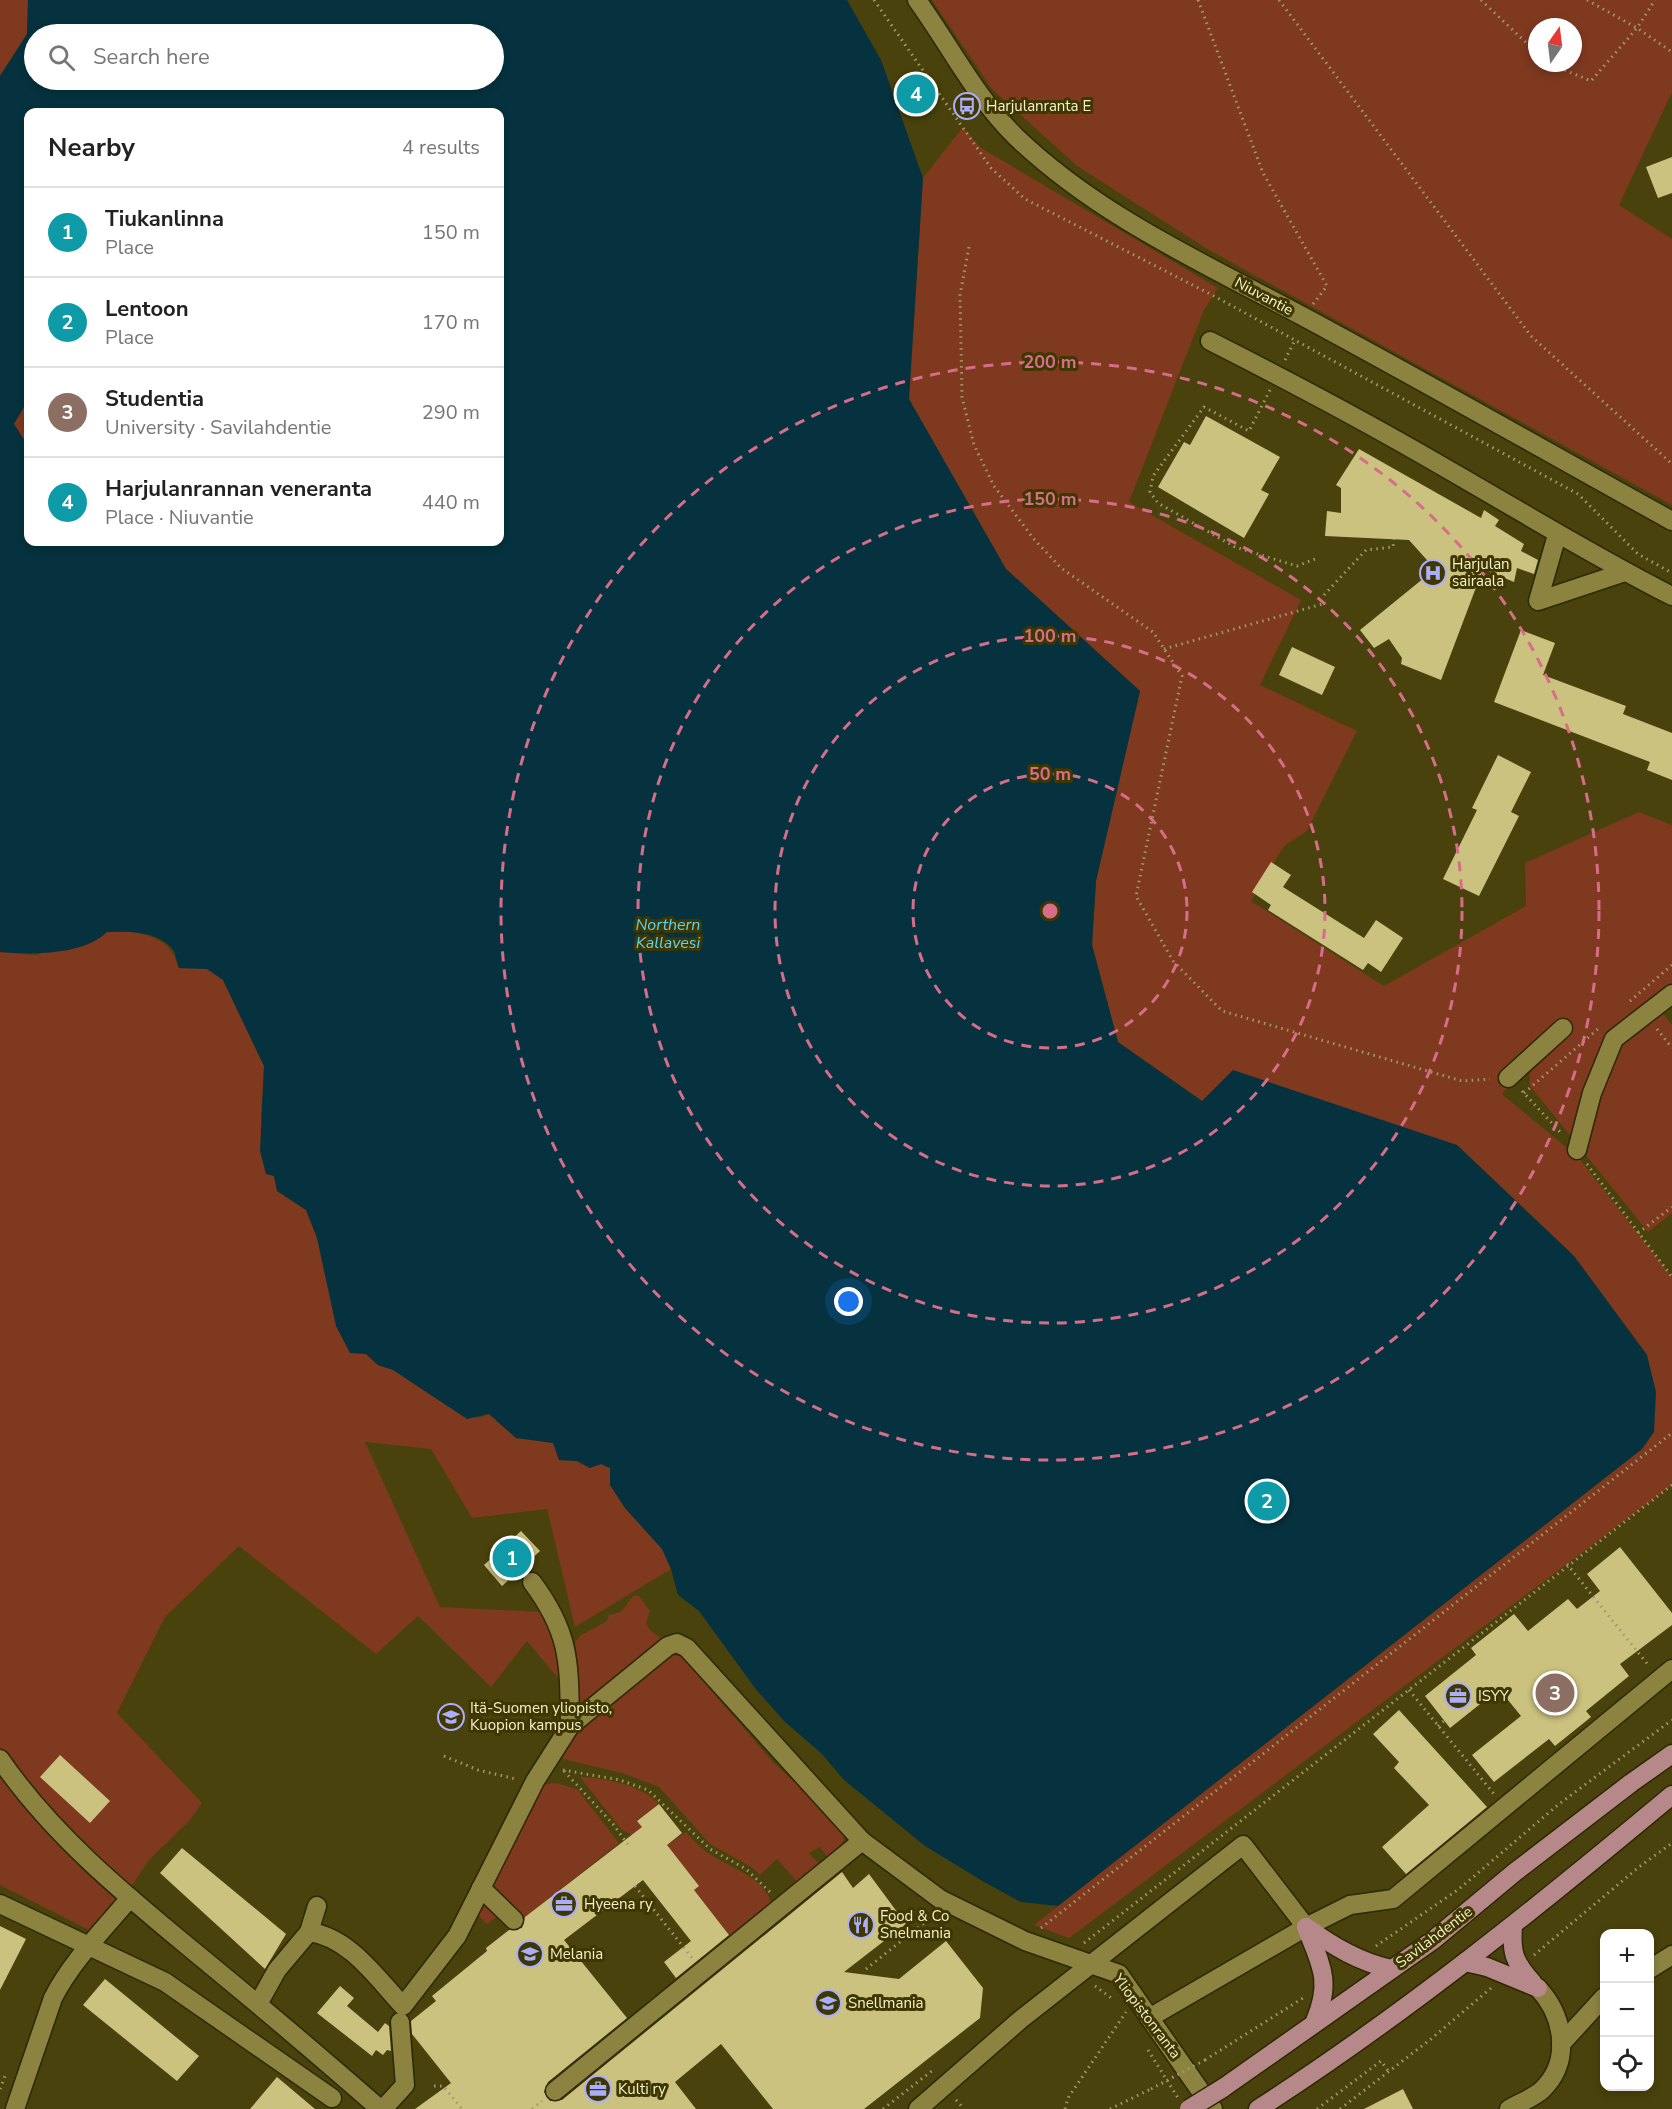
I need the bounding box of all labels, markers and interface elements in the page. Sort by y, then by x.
north arrow [1528,18,1582,72]
search box [24,24,504,90]
icon: search [45,41,78,74]
text: Search here [93,42,210,72]
pin: 4 [896,72,936,116]
bus stop icon: Harjulanranta E [952,91,982,121]
place label: Harjulanranta E [986,96,1091,116]
text: Nearby [48,130,135,165]
text: 4 results [402,134,480,161]
text: Tiukanlinna [105,204,224,234]
text: 1 [62,219,74,246]
text: 150 m [422,219,480,246]
text: Place [105,234,154,261]
street label: Niuvantie [1231,272,1297,320]
text: Lentoon [105,294,189,324]
text: 2 [62,309,74,336]
text: 170 m [422,309,480,336]
text: Place [105,324,154,351]
text: 200 m [1023,350,1077,374]
text: Studentia [105,384,204,414]
text: 3 [62,399,74,426]
text: 290 m [422,399,480,426]
text: University · Savilahdentie [105,414,331,441]
text: Harjulanrannan veneranta [105,474,372,504]
text: 150 m [1023,487,1077,511]
text: 4 [62,489,74,516]
text: 440 m [422,489,480,516]
text: Place · Niuvantie [105,504,254,531]
place label: Harjulan sairaala [1452,554,1510,591]
hospital icon: Harjulan sairaala [1418,558,1448,588]
text: 100 m [1023,624,1077,648]
text: 50 m [1029,762,1071,786]
centre of rings [1040,901,1060,921]
water label: Northern Kallavesi [636,914,700,954]
your location [834,1287,863,1316]
pin: 2 [1248,1478,1286,1524]
pin: 1 [492,1536,532,1580]
pin: 3 [1536,1670,1574,1716]
office icon: ISYY [1443,1681,1473,1711]
place label: ISYY [1478,1686,1510,1706]
place label: Itä-Suomen yliopisto, Kuopion kampus [470,1698,612,1735]
school or university icon: Itä-Suomen yliopisto, Kuopion kampus [436,1702,466,1732]
office icon: Hyeena ry [549,1889,579,1919]
place label: Hyeena ry [584,1894,653,1914]
street label: Savilahdentie [1392,1902,1476,1972]
place label: Food & Co Snelmania [880,1906,951,1943]
restaurant icon: Food & Co Snelmania [846,1910,876,1940]
map controls [1600,1929,1654,2091]
button: + [1600,1929,1654,1983]
school or university icon: Melania [515,1939,545,1969]
place label: Melania [550,1944,603,1964]
street label: Yliopistonranta [1108,1969,1186,2063]
button: − [1600,1983,1654,2037]
school or university icon: Snellmania [813,1988,843,2018]
place label: Snellmania [848,1993,923,2013]
button: locate [1600,2037,1654,2091]
office icon: Kulti ry [583,2074,613,2104]
place label: Kulti ry [618,2079,666,2099]

